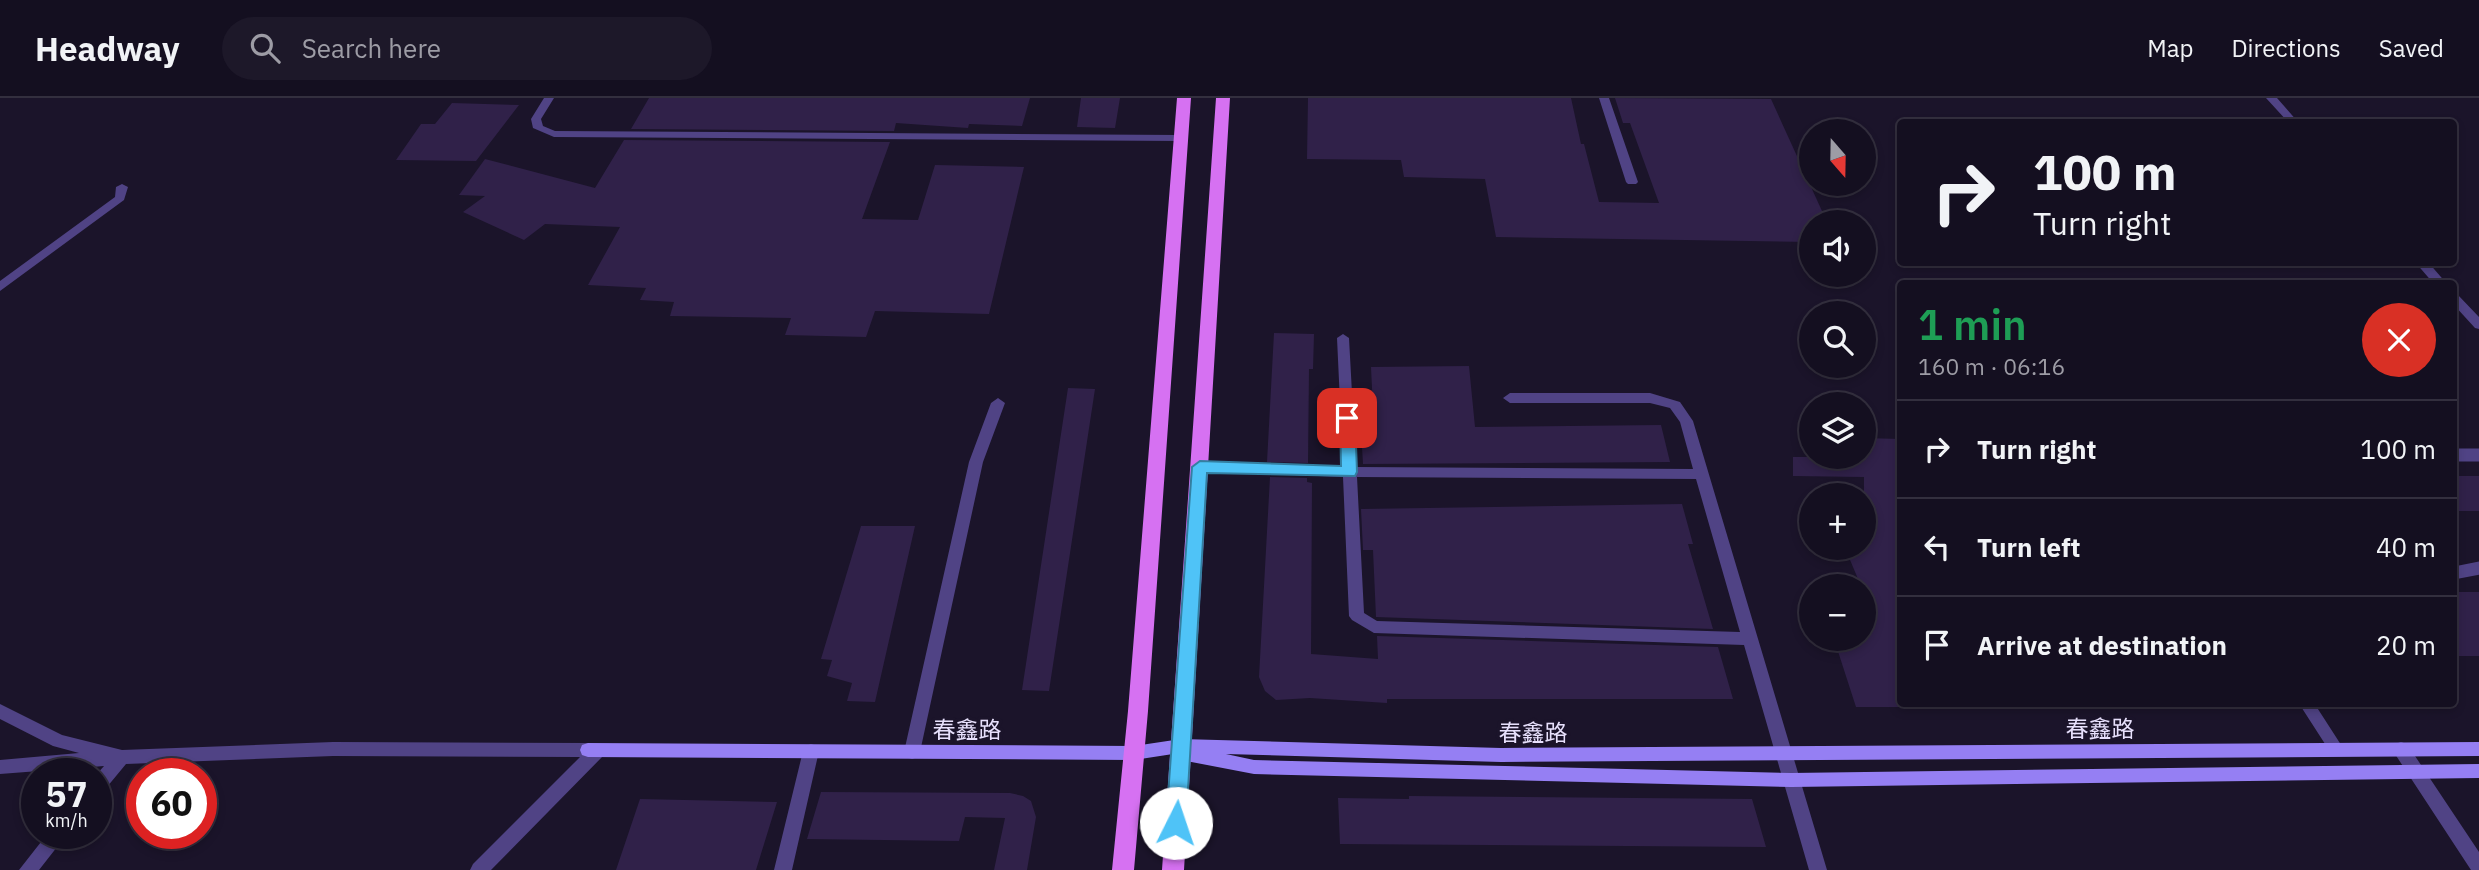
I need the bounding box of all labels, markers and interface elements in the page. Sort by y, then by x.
search box [222,17,712,80]
text: Headway [35,27,180,70]
icon: search [246,29,284,67]
text: Search here [302,31,441,65]
text: Map [2147,32,2193,64]
text: Directions [2231,32,2341,64]
text: Saved [2379,32,2444,64]
north arrow [1799,119,1876,196]
map controls [1799,119,1876,651]
text: 100 m [2033,140,2177,203]
icon: right [1918,147,2009,238]
text: Turn right [2033,202,2171,244]
button: sound [1799,210,1876,287]
text: 1 min [1918,297,2027,352]
button: search [1799,301,1876,378]
button: close [2362,303,2436,377]
text: 160 m · 06:16 [1918,351,2065,381]
pin [1317,388,1377,448]
button: layers [1799,392,1876,469]
icon: arrive [1328,399,1366,437]
icon: right [1918,430,1956,468]
text: Turn right [1977,432,2096,466]
text: 100 m [2360,432,2436,466]
button: + [1799,483,1876,560]
icon: left [1918,528,1956,566]
text: Turn left [1977,530,2080,564]
text: 40 m [2376,530,2436,564]
button: − [1799,574,1876,651]
icon: arrive [1918,626,1956,664]
text: Arrive at destination [1977,628,2227,662]
text: 20 m [2376,628,2436,662]
street label: 春鑫路 [2066,713,2135,743]
street label: 春鑫路 [933,714,1002,744]
street label: 春鑫路 [1499,717,1568,747]
speed limit sign: 60 [126,758,217,849]
text: 57 [45,771,88,817]
position arrow [1139,786,1213,860]
text: km/h [45,809,88,832]

